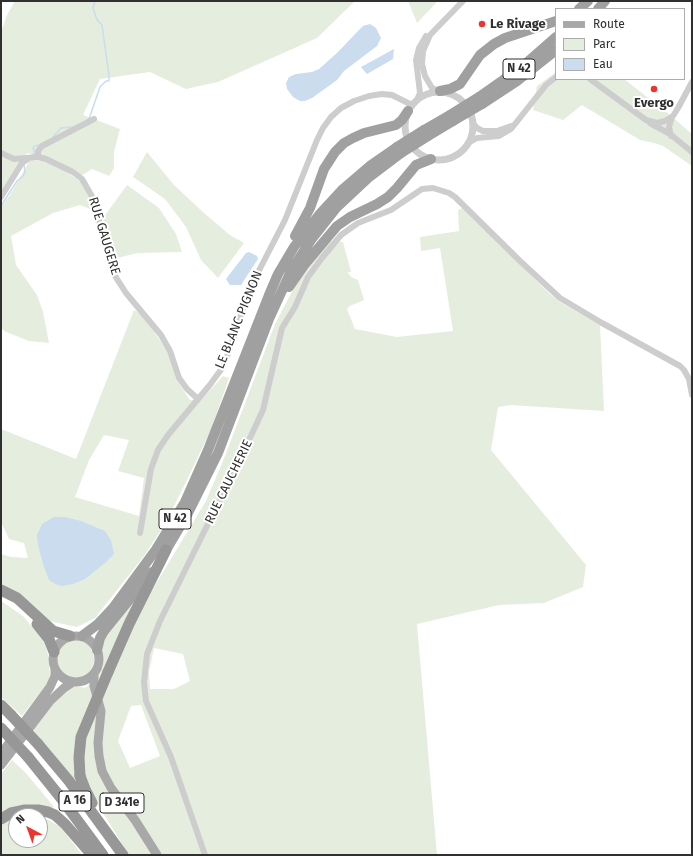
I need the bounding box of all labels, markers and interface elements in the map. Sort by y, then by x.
legend [555,8,685,80]
place label: Le Rivage [490,16,546,32]
text: Route [593,17,625,31]
marker: Le Rivage [477,19,487,29]
text: Parc [593,37,616,51]
text: Eau [593,57,613,71]
road number: N 42 [503,59,535,79]
marker: Evergo [649,84,659,94]
place label: Evergo [634,95,674,111]
street label: RUE GAUGERE [85,195,123,277]
street label: LE BLANC PIGNON [212,269,266,371]
street label: RUE CAUCHERIE [202,437,256,527]
road number: N 42 [159,509,191,529]
road number: A 16 [59,791,91,811]
road number: D 341e [100,793,144,813]
north arrow [8,808,48,848]
text: N [13,812,27,827]

